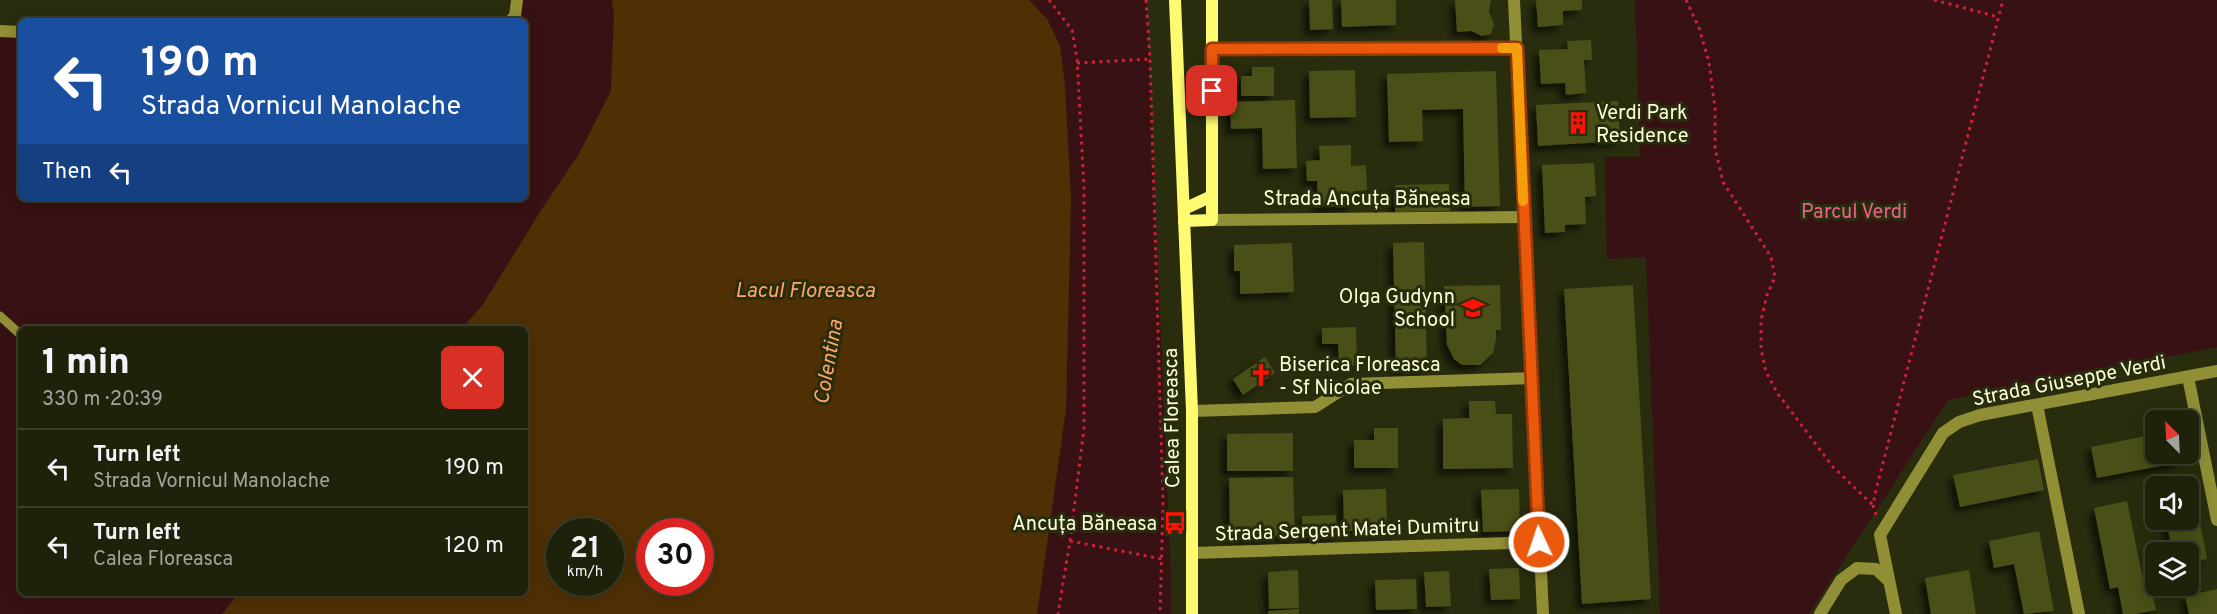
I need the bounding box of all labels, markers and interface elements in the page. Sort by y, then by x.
text: 190 m [141,38,259,91]
icon: left [42,42,120,120]
pin [1186,65,1237,116]
icon: arrive [1195,74,1228,107]
text: Strada Vornicul Manolache [141,90,461,124]
place label: Verdi Park Residence [1596,101,1689,150]
building icon: Verdi Park Residence [1565,110,1591,136]
icon: left [104,156,137,189]
text: Then [42,159,92,186]
street label: Strada Ancuța Băneasa [1263,187,1471,213]
park label: Parcul Verdi [1801,200,1907,226]
water label: Lacul Floreasca [735,278,875,305]
place label: Olga Gudynn School [1339,285,1455,334]
school or university icon: Olga Gudynn School [1460,295,1486,321]
water label: Colentina [809,318,850,407]
text: 1 min [42,341,130,387]
button: close [441,346,504,409]
street label: Calea Floreasca [1159,348,1187,488]
street label: Strada Giuseppe Verdi [1970,350,2168,413]
place label: Biserica Floreasca - Sf Nicolae [1279,353,1441,402]
church icon: Biserica Floreasca - Sf Nicolae [1248,362,1274,388]
text: 330 m · 20:39 [42,387,163,413]
north arrow [2145,410,2199,464]
map controls [2145,410,2199,596]
text: Turn left [93,442,181,469]
icon: left [42,452,75,485]
text: 190 m [445,455,504,482]
text: Strada Vornicul Manolache [93,469,330,495]
button: sound [2145,476,2199,530]
bus stop icon: Ancuța Băneasa [1162,510,1188,536]
position arrow [1507,510,1571,574]
place label: Ancuța Băneasa [1012,512,1157,538]
street label: Strada Sergent Matei Dumitru [1214,513,1480,549]
speed limit sign: 30 [636,518,714,596]
text: Turn left [93,520,181,547]
icon: left [42,530,75,563]
text: 21 [570,531,600,568]
text: 120 m [444,533,504,560]
button: layers [2145,542,2199,596]
text: Calea Floreasca [93,547,233,573]
text: km/h [567,563,603,582]

